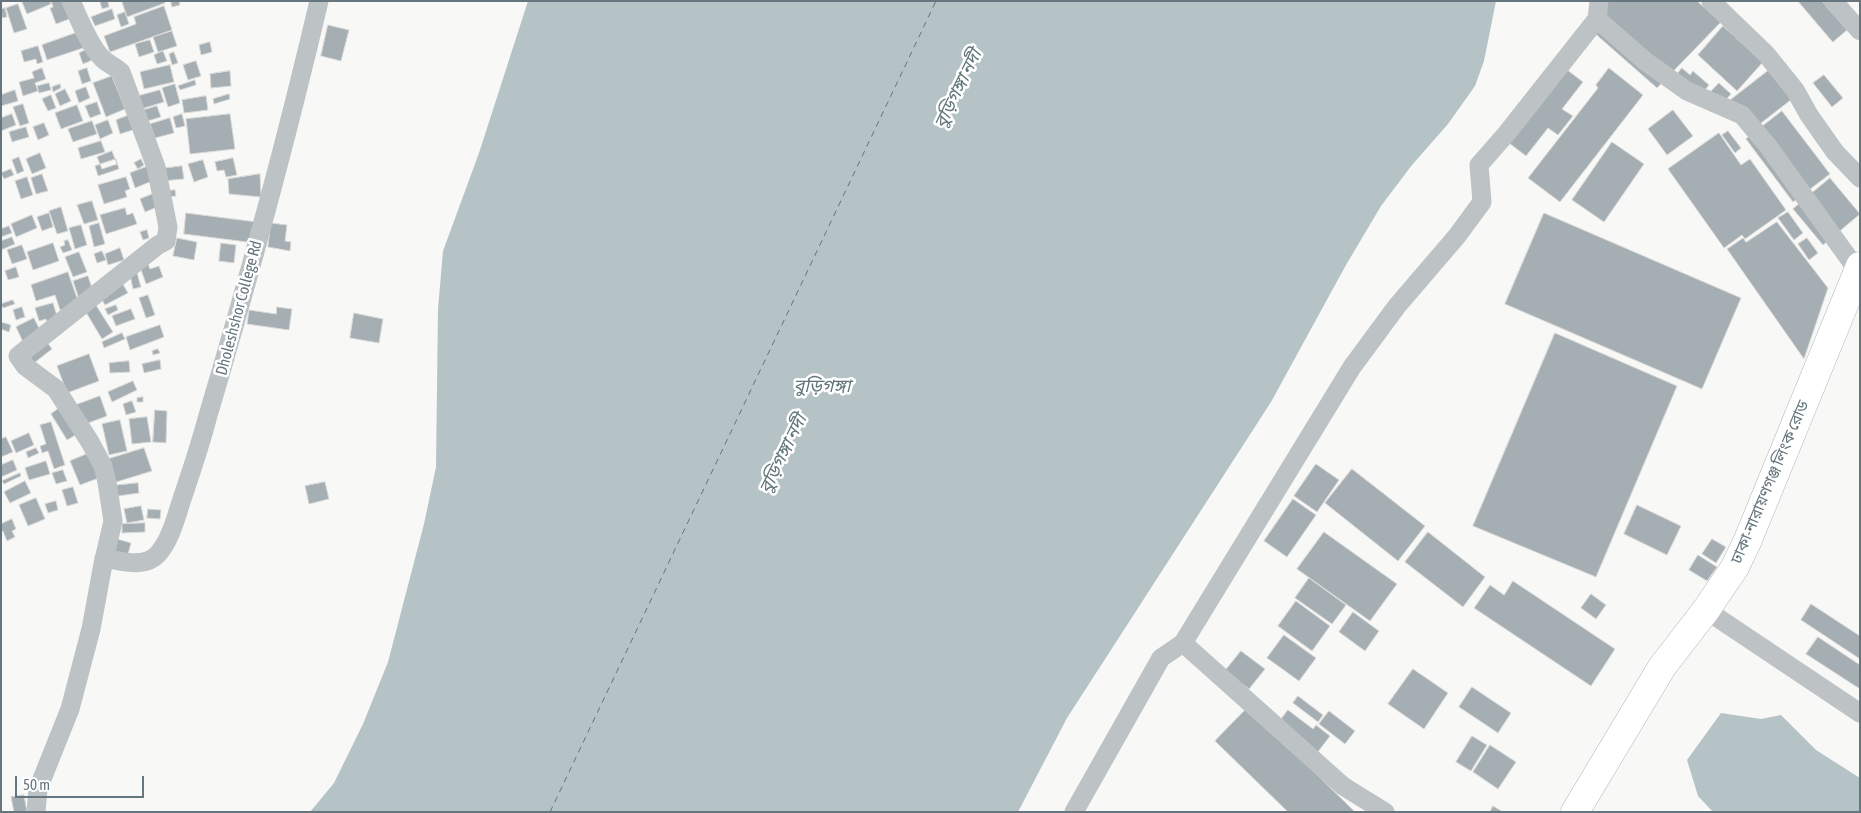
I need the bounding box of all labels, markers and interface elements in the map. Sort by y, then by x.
water label: বুড়িগঙ্গা নদী [930,46,986,132]
street label: Dholeshshor College Rd [212,239,266,377]
water label: বুড়িগঙ্গা [793,375,851,397]
street label: ঢাকা-নারায়ণগঞ্জ লিংক রোড [1727,397,1813,567]
water label: বুড়িগঙ্গা নদী [755,411,811,497]
scale bar [18,766,146,798]
text: 50 m [23,776,50,793]

